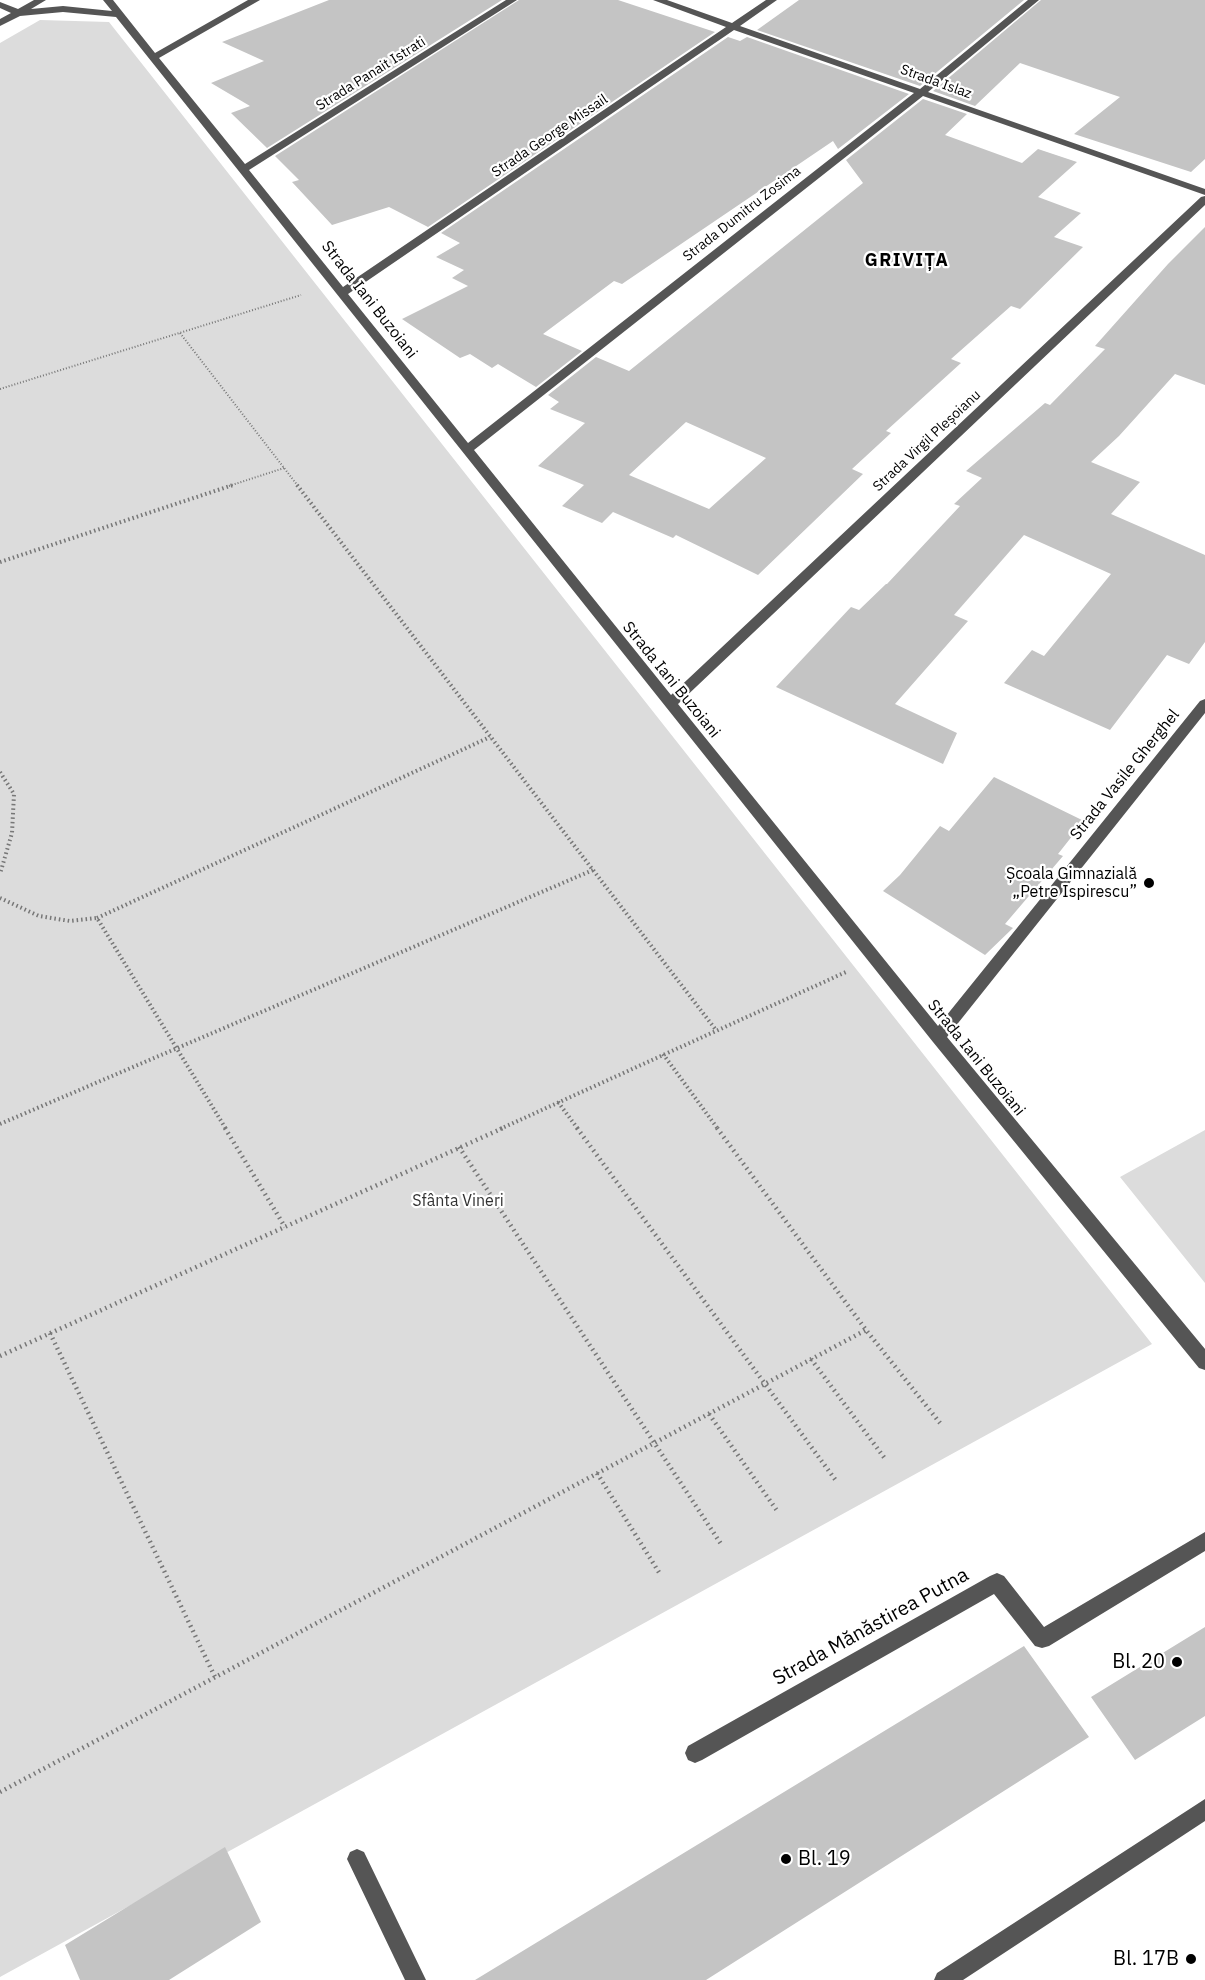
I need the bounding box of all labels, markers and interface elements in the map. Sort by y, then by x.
street label: Strada Panait Istrati [313,34,429,114]
street label: Strada Islaz [898,61,974,103]
street label: Strada George Missail [489,91,611,181]
street label: Strada Dumitru Zosima [680,163,804,265]
street label: Strada Iani Buzoiani [317,237,421,363]
district label: GRIVIȚA [865,250,949,272]
street label: Strada Virgil Pleșoianu [870,387,984,495]
street label: Strada Iani Buzoiani [618,618,724,742]
street label: Strada Vasile Gherghel [1066,706,1184,844]
place label: Școala Gimnazială „Petre Ispirescu” [1006,864,1137,902]
marker: Școala Gimnazială „Petre Ispirescu” [1142,876,1156,890]
street label: Strada Iani Buzoiani [923,996,1029,1120]
park label: Sfânta Vineri [412,1191,504,1211]
street label: Strada Mănăstirea Putna [769,1563,973,1691]
place label: Bl. 20 [1112,1650,1165,1674]
marker: Bl. 20 [1170,1655,1184,1669]
place label: Bl. 19 [798,1847,851,1871]
marker: Bl. 19 [779,1852,793,1866]
place label: Bl. 17B [1113,1947,1179,1971]
marker: Bl. 17B [1184,1952,1198,1966]

